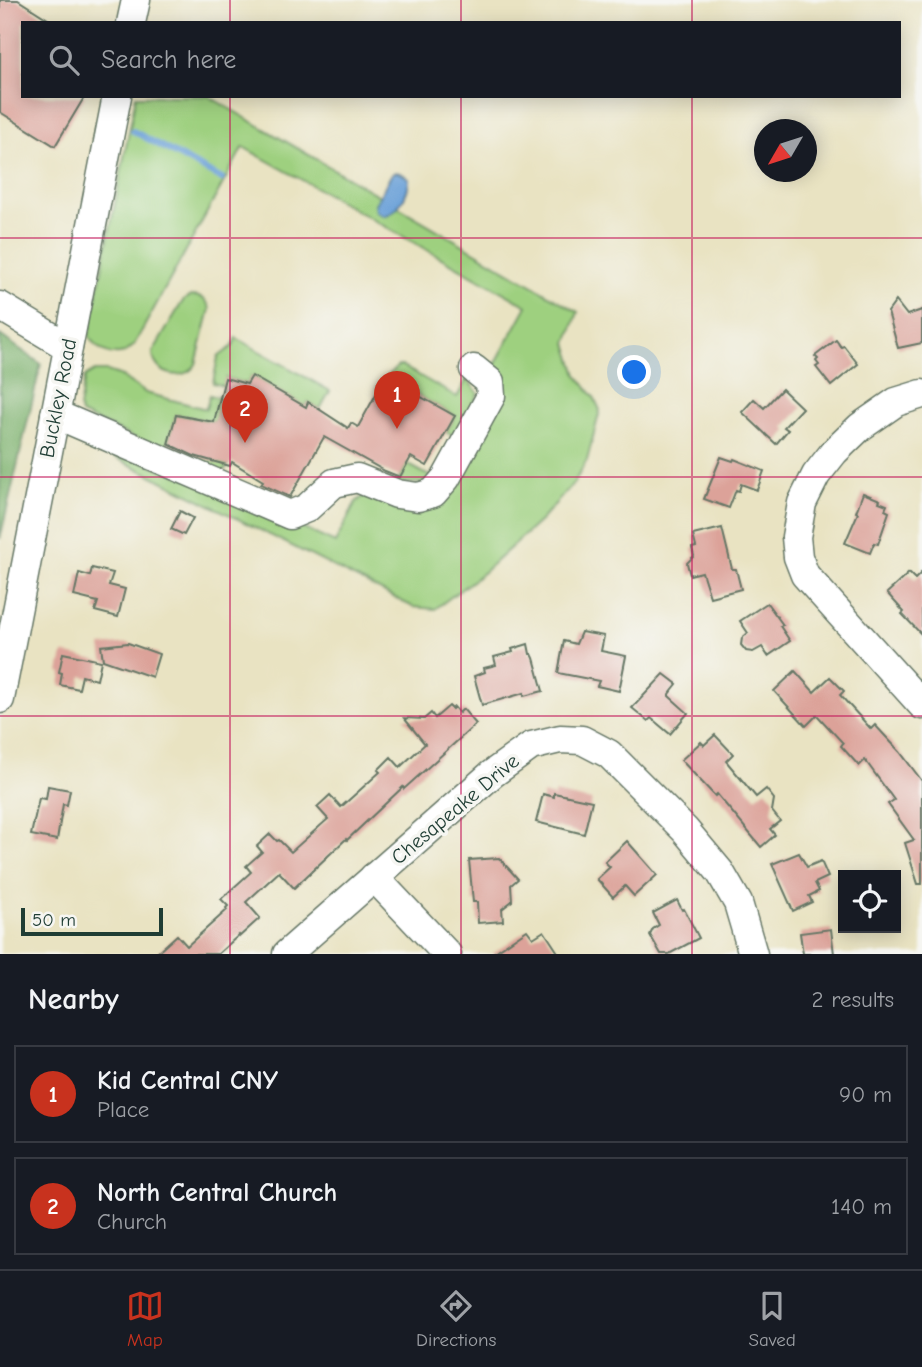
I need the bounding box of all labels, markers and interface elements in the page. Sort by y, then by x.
search box [21,21,901,98]
icon: search [45,41,83,79]
text: Search here [101,45,236,75]
north arrow [754,119,817,182]
street label: Buckley Road [35,336,81,460]
your location [617,355,651,389]
pin: 1 [374,371,420,429]
pin: 2 [222,385,268,443]
street label: Chesapeake Drive [386,749,524,869]
map controls [838,870,901,933]
button: locate [838,870,901,933]
scale bar [21,905,163,937]
text: 50 m [32,909,76,931]
text: Nearby [28,982,119,1017]
text: 2 results [812,986,894,1013]
text: Kid Central CNY [97,1066,278,1096]
text: 1 [48,1081,58,1108]
text: 90 m [839,1081,892,1108]
text: Place [97,1096,149,1123]
text: North Central Church [97,1178,337,1208]
text: 2 [47,1193,59,1220]
text: 140 m [831,1193,892,1220]
text: Church [97,1208,167,1235]
tab: Map [126,1287,164,1351]
tab: Directions [416,1287,496,1351]
tab: Saved [749,1287,796,1351]

